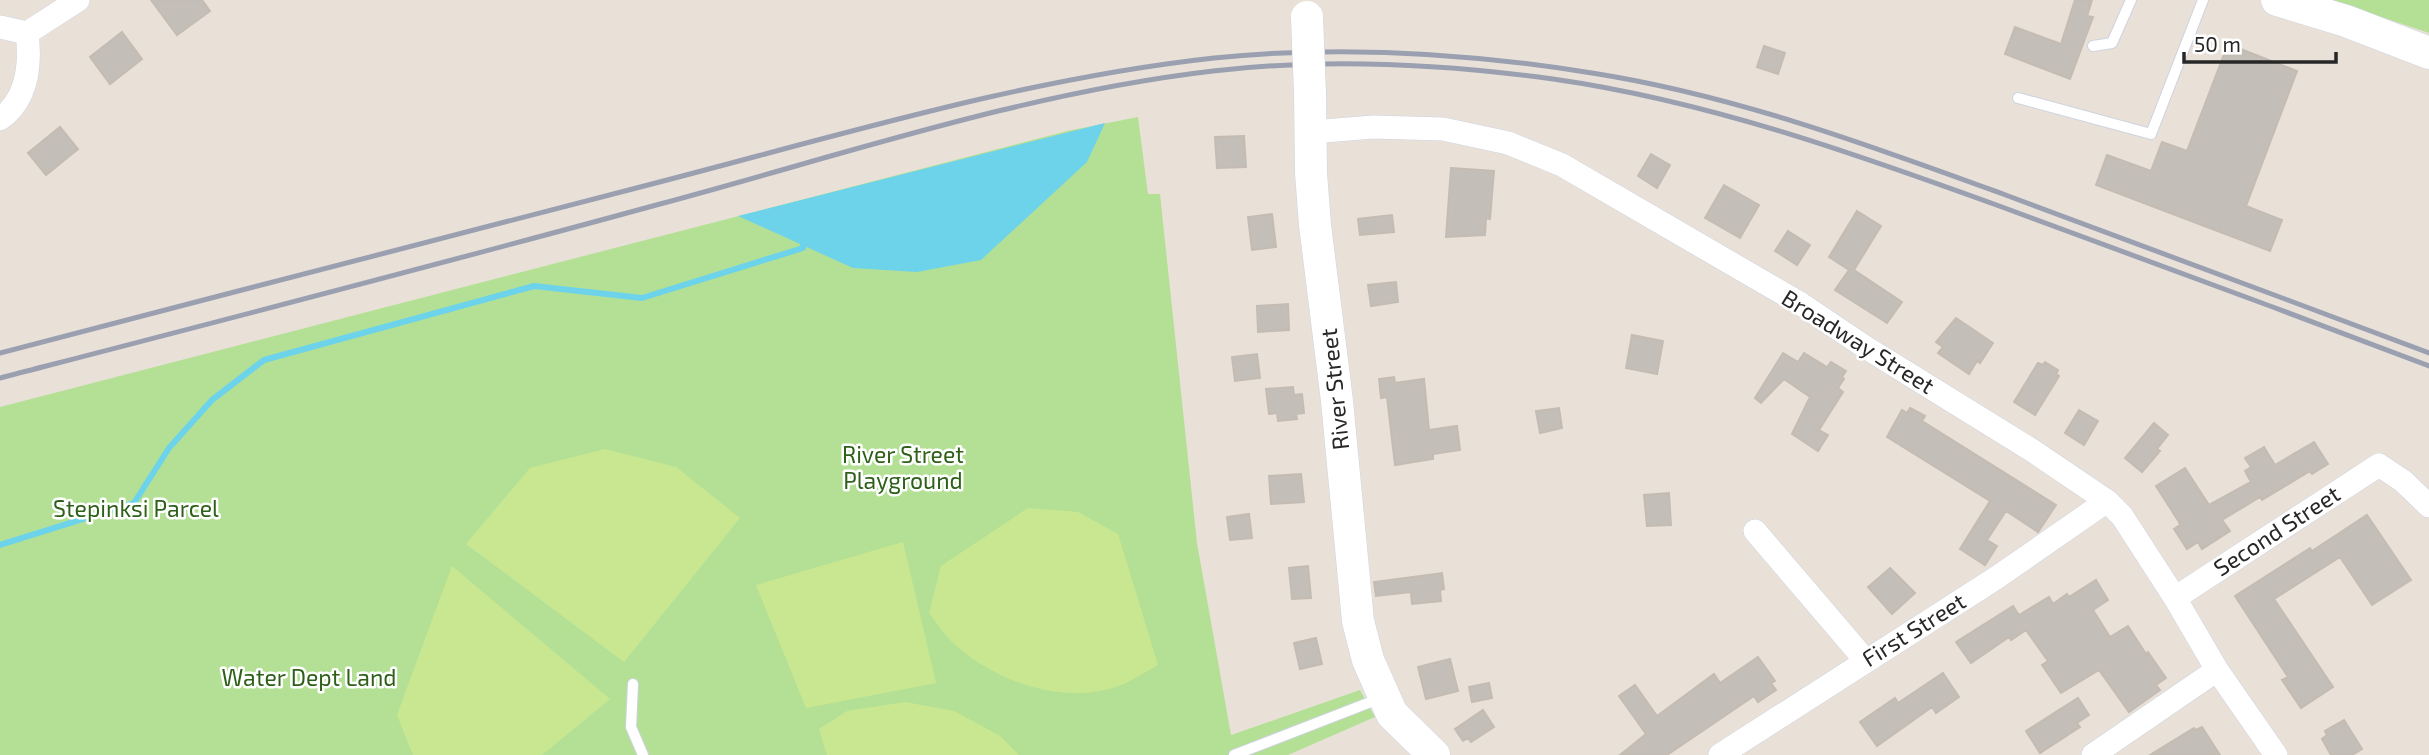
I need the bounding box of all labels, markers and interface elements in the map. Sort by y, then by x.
scale bar [2184,21,2336,65]
text: 50 m [2194,31,2241,56]
street label: Broadway Street [1777,283,1940,399]
street label: River Street [1314,327,1354,451]
park label: River Street Playground [842,440,964,494]
street label: Second Street [2208,479,2345,581]
park label: Stepinksi Parcel [53,494,219,522]
street label: First Street [1857,586,1971,672]
park label: Water Dept Land [222,663,396,691]

